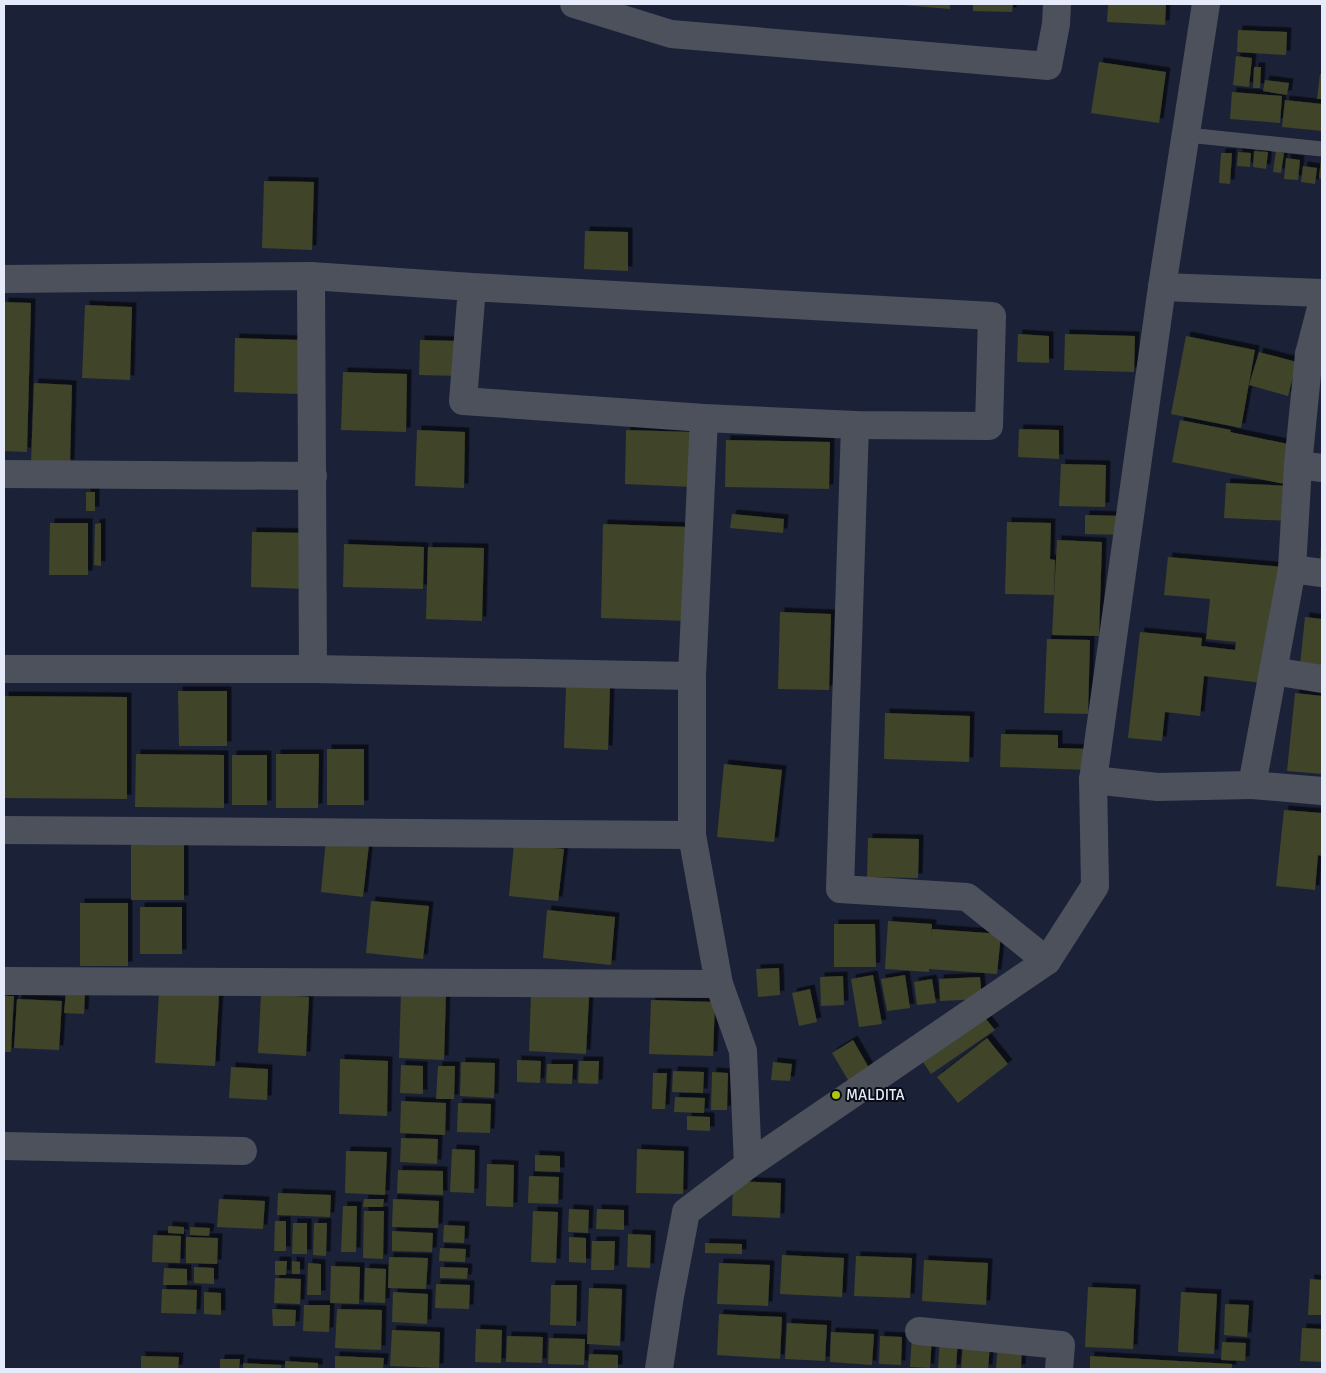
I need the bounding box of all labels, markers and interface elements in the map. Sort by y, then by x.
place label: MALDITA [846,1086,905,1104]
marker: MALDITA [830,1089,842,1101]

